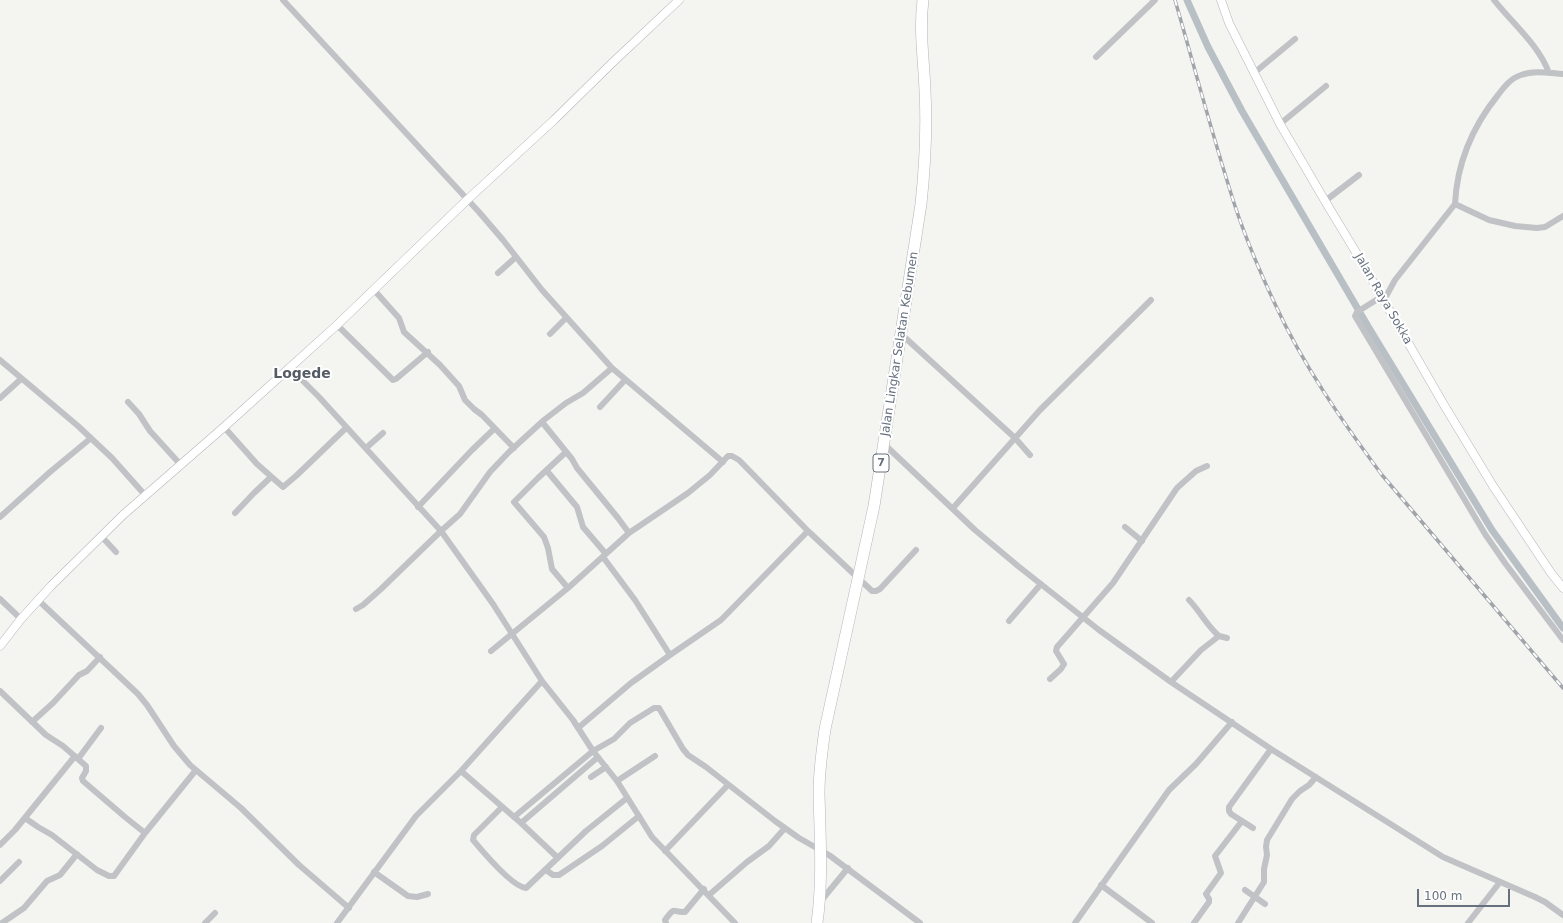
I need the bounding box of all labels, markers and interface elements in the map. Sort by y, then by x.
street label: Jalan Lingkar Selatan Kebumen [878,251,922,437]
street label: Jalan Raya Sokka [1351,251,1415,347]
district label: Logede [273,366,331,382]
road number: 7 [873,454,889,472]
scale bar [1419,881,1512,907]
text: 100 m [1424,889,1462,903]

